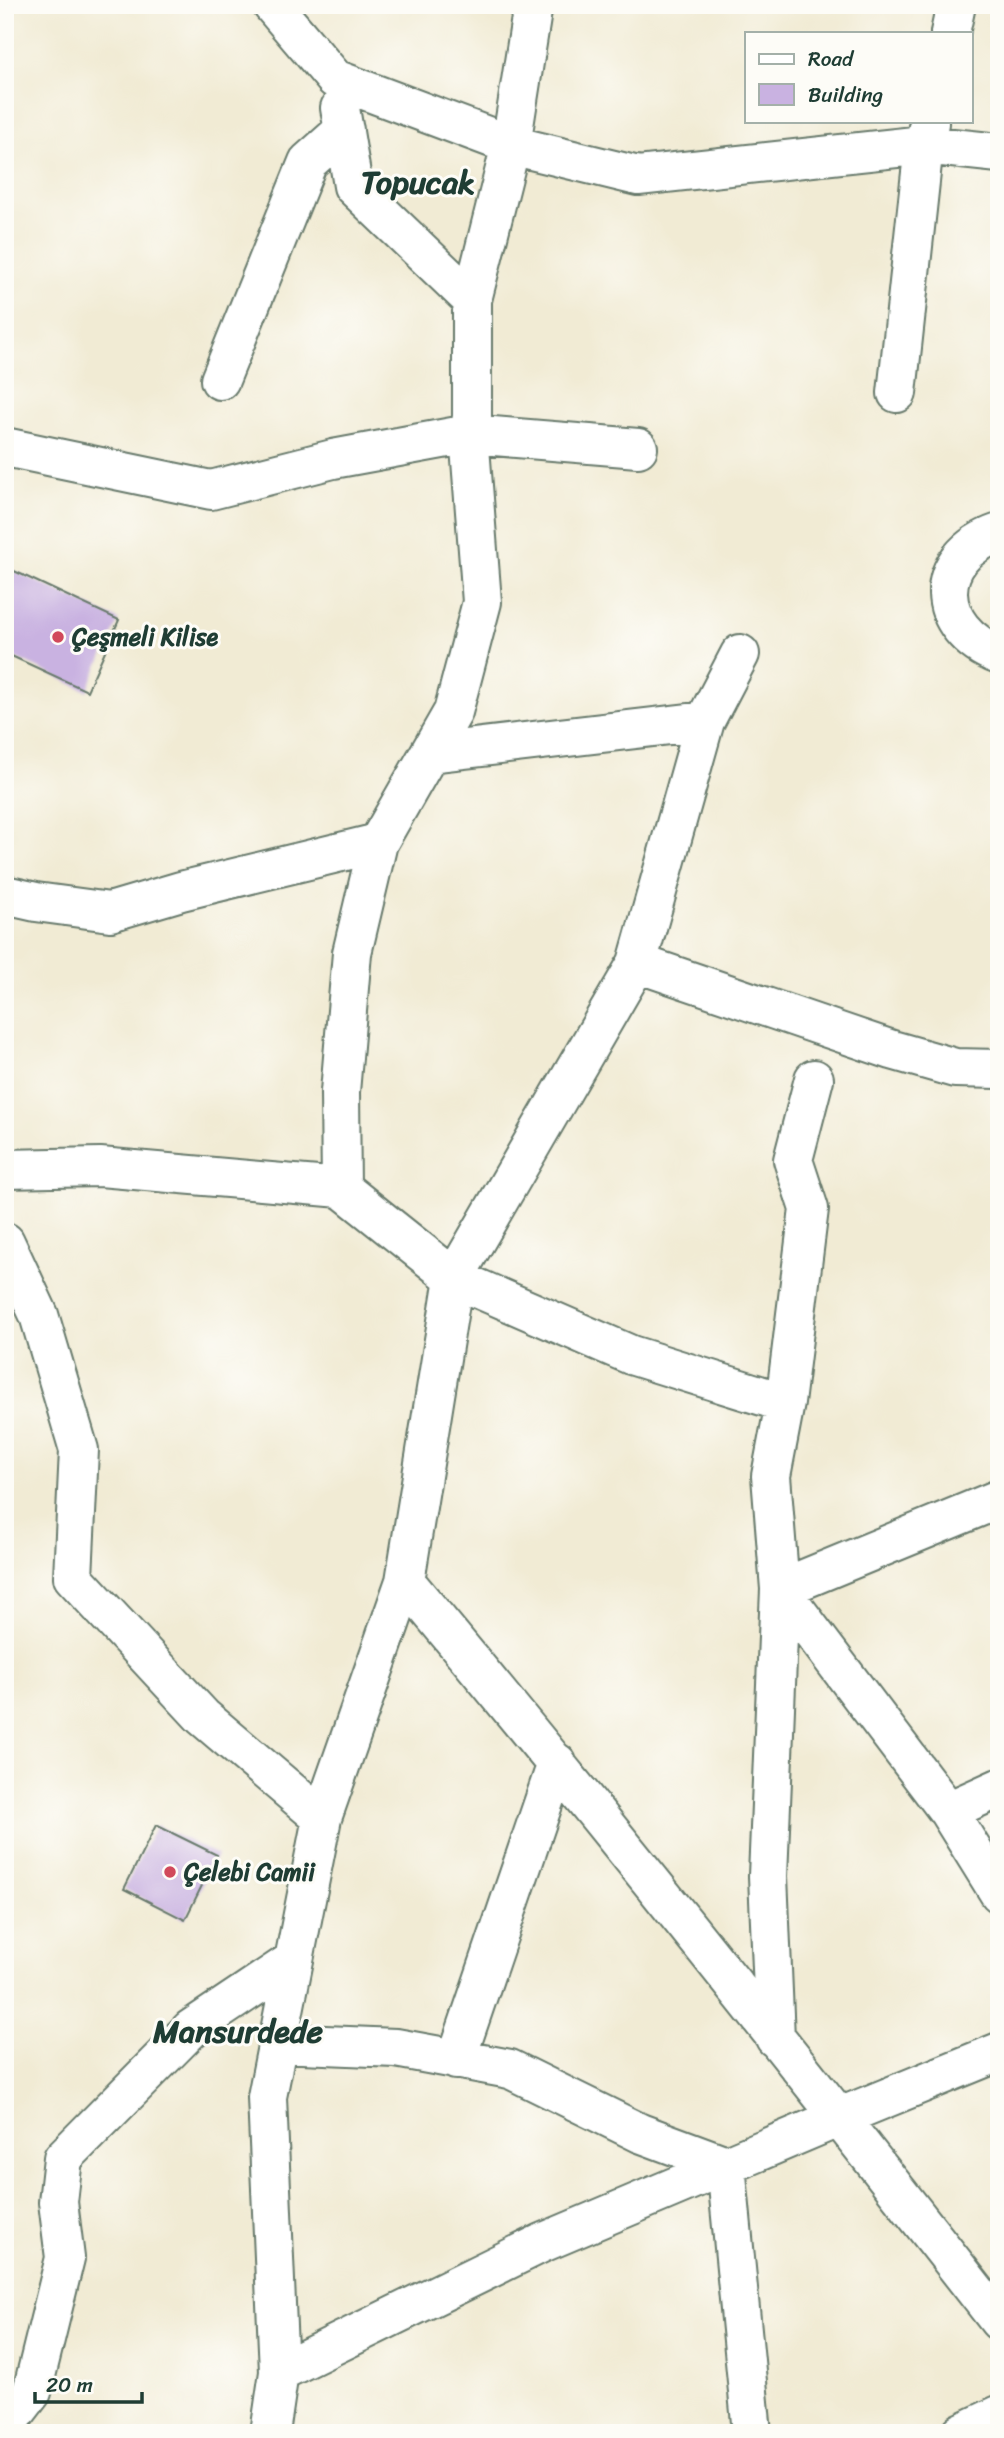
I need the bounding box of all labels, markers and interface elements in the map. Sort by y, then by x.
legend [745,32,972,122]
text: Road [808,40,855,78]
text: Building [808,76,884,114]
district label: Topucak [361,154,475,211]
place label: Çeşmeli Kilise [71,616,219,658]
marker: Çeşmeli Kilise [50,629,66,645]
place label: Çelebi Camii [183,1851,316,1893]
marker: Çelebi Camii [162,1864,178,1880]
district label: Mansurdede [152,2003,324,2060]
scale bar [35,2361,142,2405]
text: 20 m [46,2366,93,2404]

